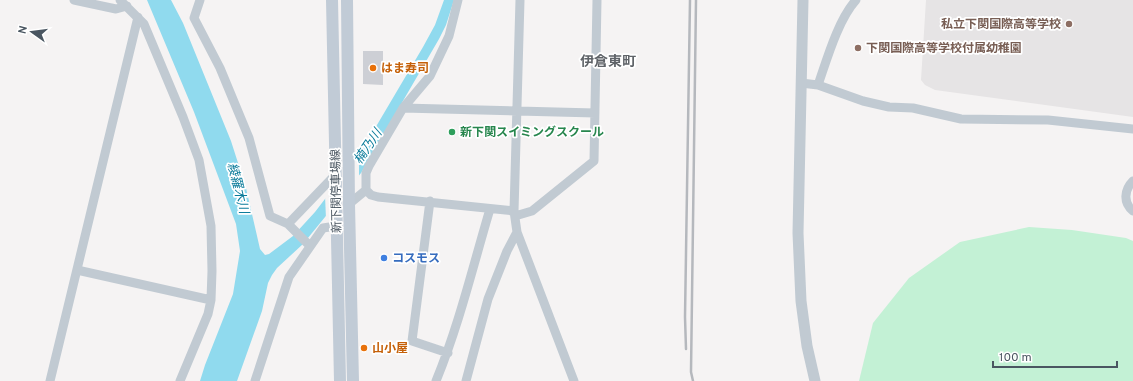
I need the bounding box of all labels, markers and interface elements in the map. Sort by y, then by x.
north arrow [12,12,52,52]
place label: 私立下関国際高等学校 [941,17,1061,33]
marker: 私立下関国際高等学校 [1064,19,1074,29]
text: N [16,24,31,35]
place label: 下関国際高等学校付属幼稚園 [866,41,1022,57]
marker: 下関国際高等学校付属幼稚園 [853,43,863,53]
district label: 伊倉東町 [580,54,636,71]
place label: はま寿司 [381,61,429,77]
marker: はま寿司 [368,63,378,73]
water label: 楠乃川 [351,125,387,168]
place label: 新下関スイミングスクール [460,125,604,141]
marker: 新下関スイミングスクール [447,127,457,137]
street label: 新下関停車場線 [328,149,346,233]
water label: 綾羅木川 [223,161,252,218]
place label: コスモス [392,251,440,267]
marker: コスモス [379,253,389,263]
place label: 山小屋 [372,341,408,357]
marker: 山小屋 [359,343,369,353]
scale bar [993,343,1117,369]
text: 100 m [999,350,1032,366]

